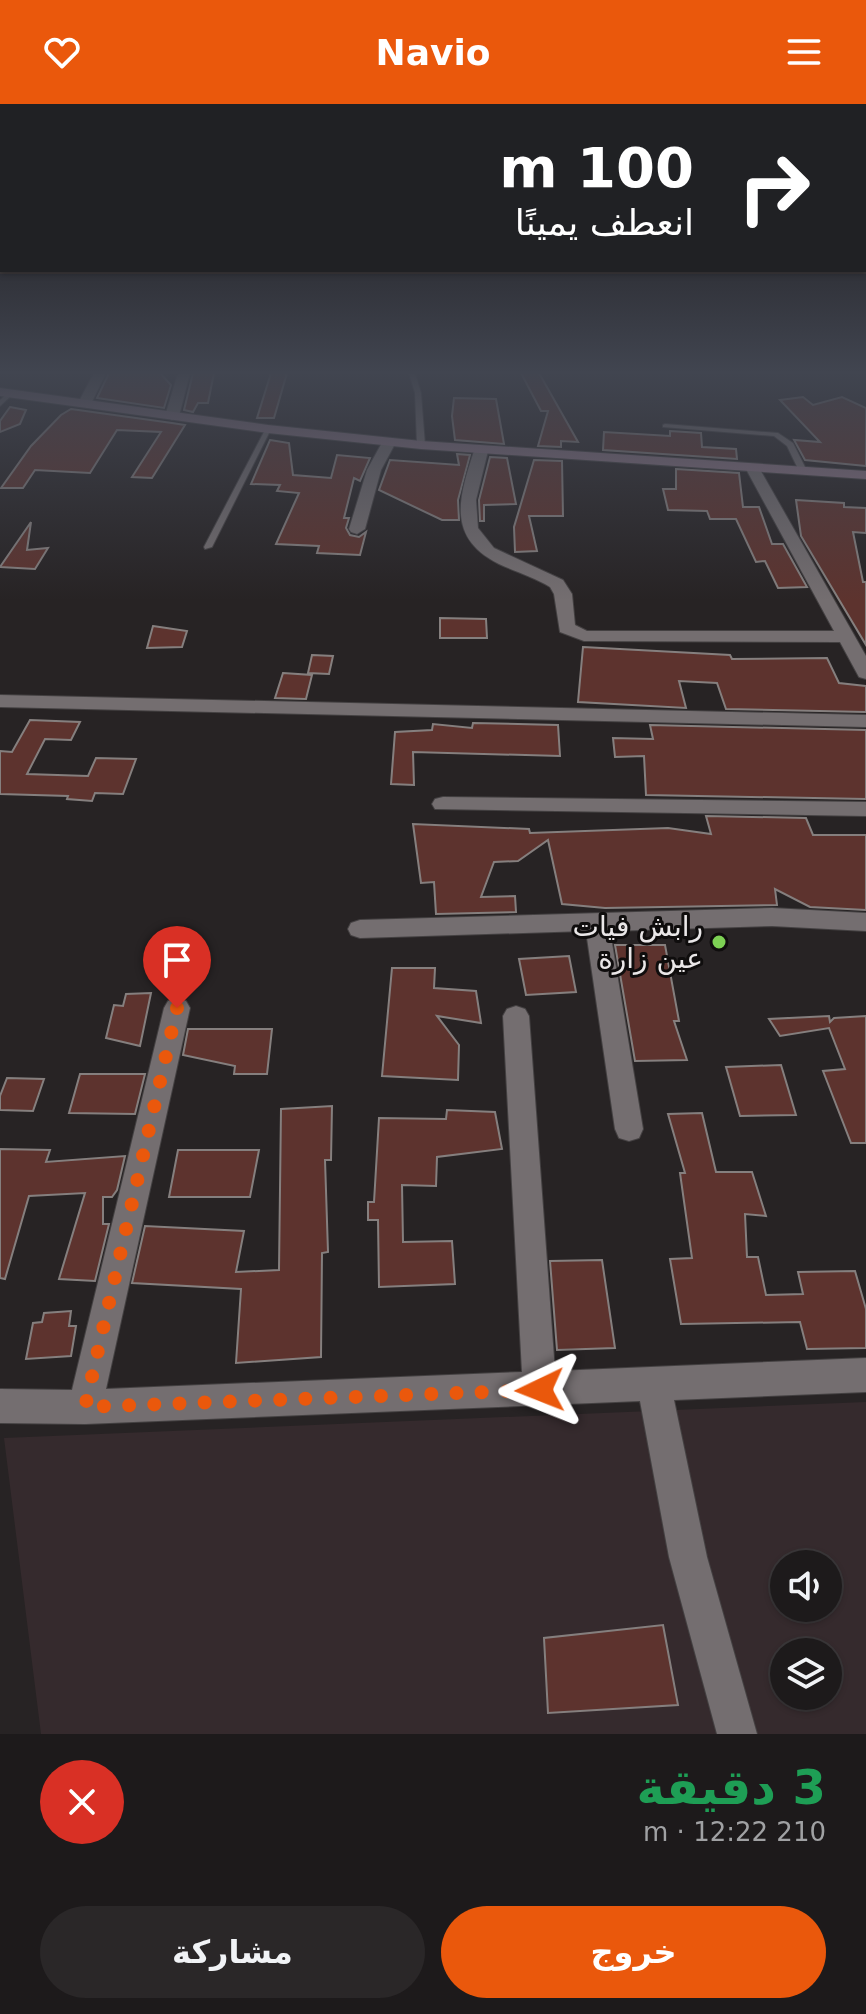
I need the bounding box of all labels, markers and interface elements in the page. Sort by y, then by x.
icon: heart [40,30,84,74]
icon: menu [782,30,826,74]
text: Navio [376,32,490,73]
text: 100 m [499,135,694,200]
icon: right [722,136,826,240]
text: انعطف يمينًا [515,202,694,243]
place label: رابش فيات عين زارة [573,910,703,975]
pin [143,926,211,1008]
marker: رابش فيات عين زارة [710,933,728,951]
icon: arrive [155,938,199,982]
position arrow [498,1348,582,1432]
map controls [770,1550,842,1710]
button: sound [770,1550,842,1622]
button: layers [770,1638,842,1710]
text: 3 دقيقة [637,1759,826,1815]
button: close [40,1760,124,1844]
text: 210 m · 12:22 [643,1817,826,1847]
button: مشاركة [40,1906,425,1998]
button: خروج [441,1906,826,1998]

